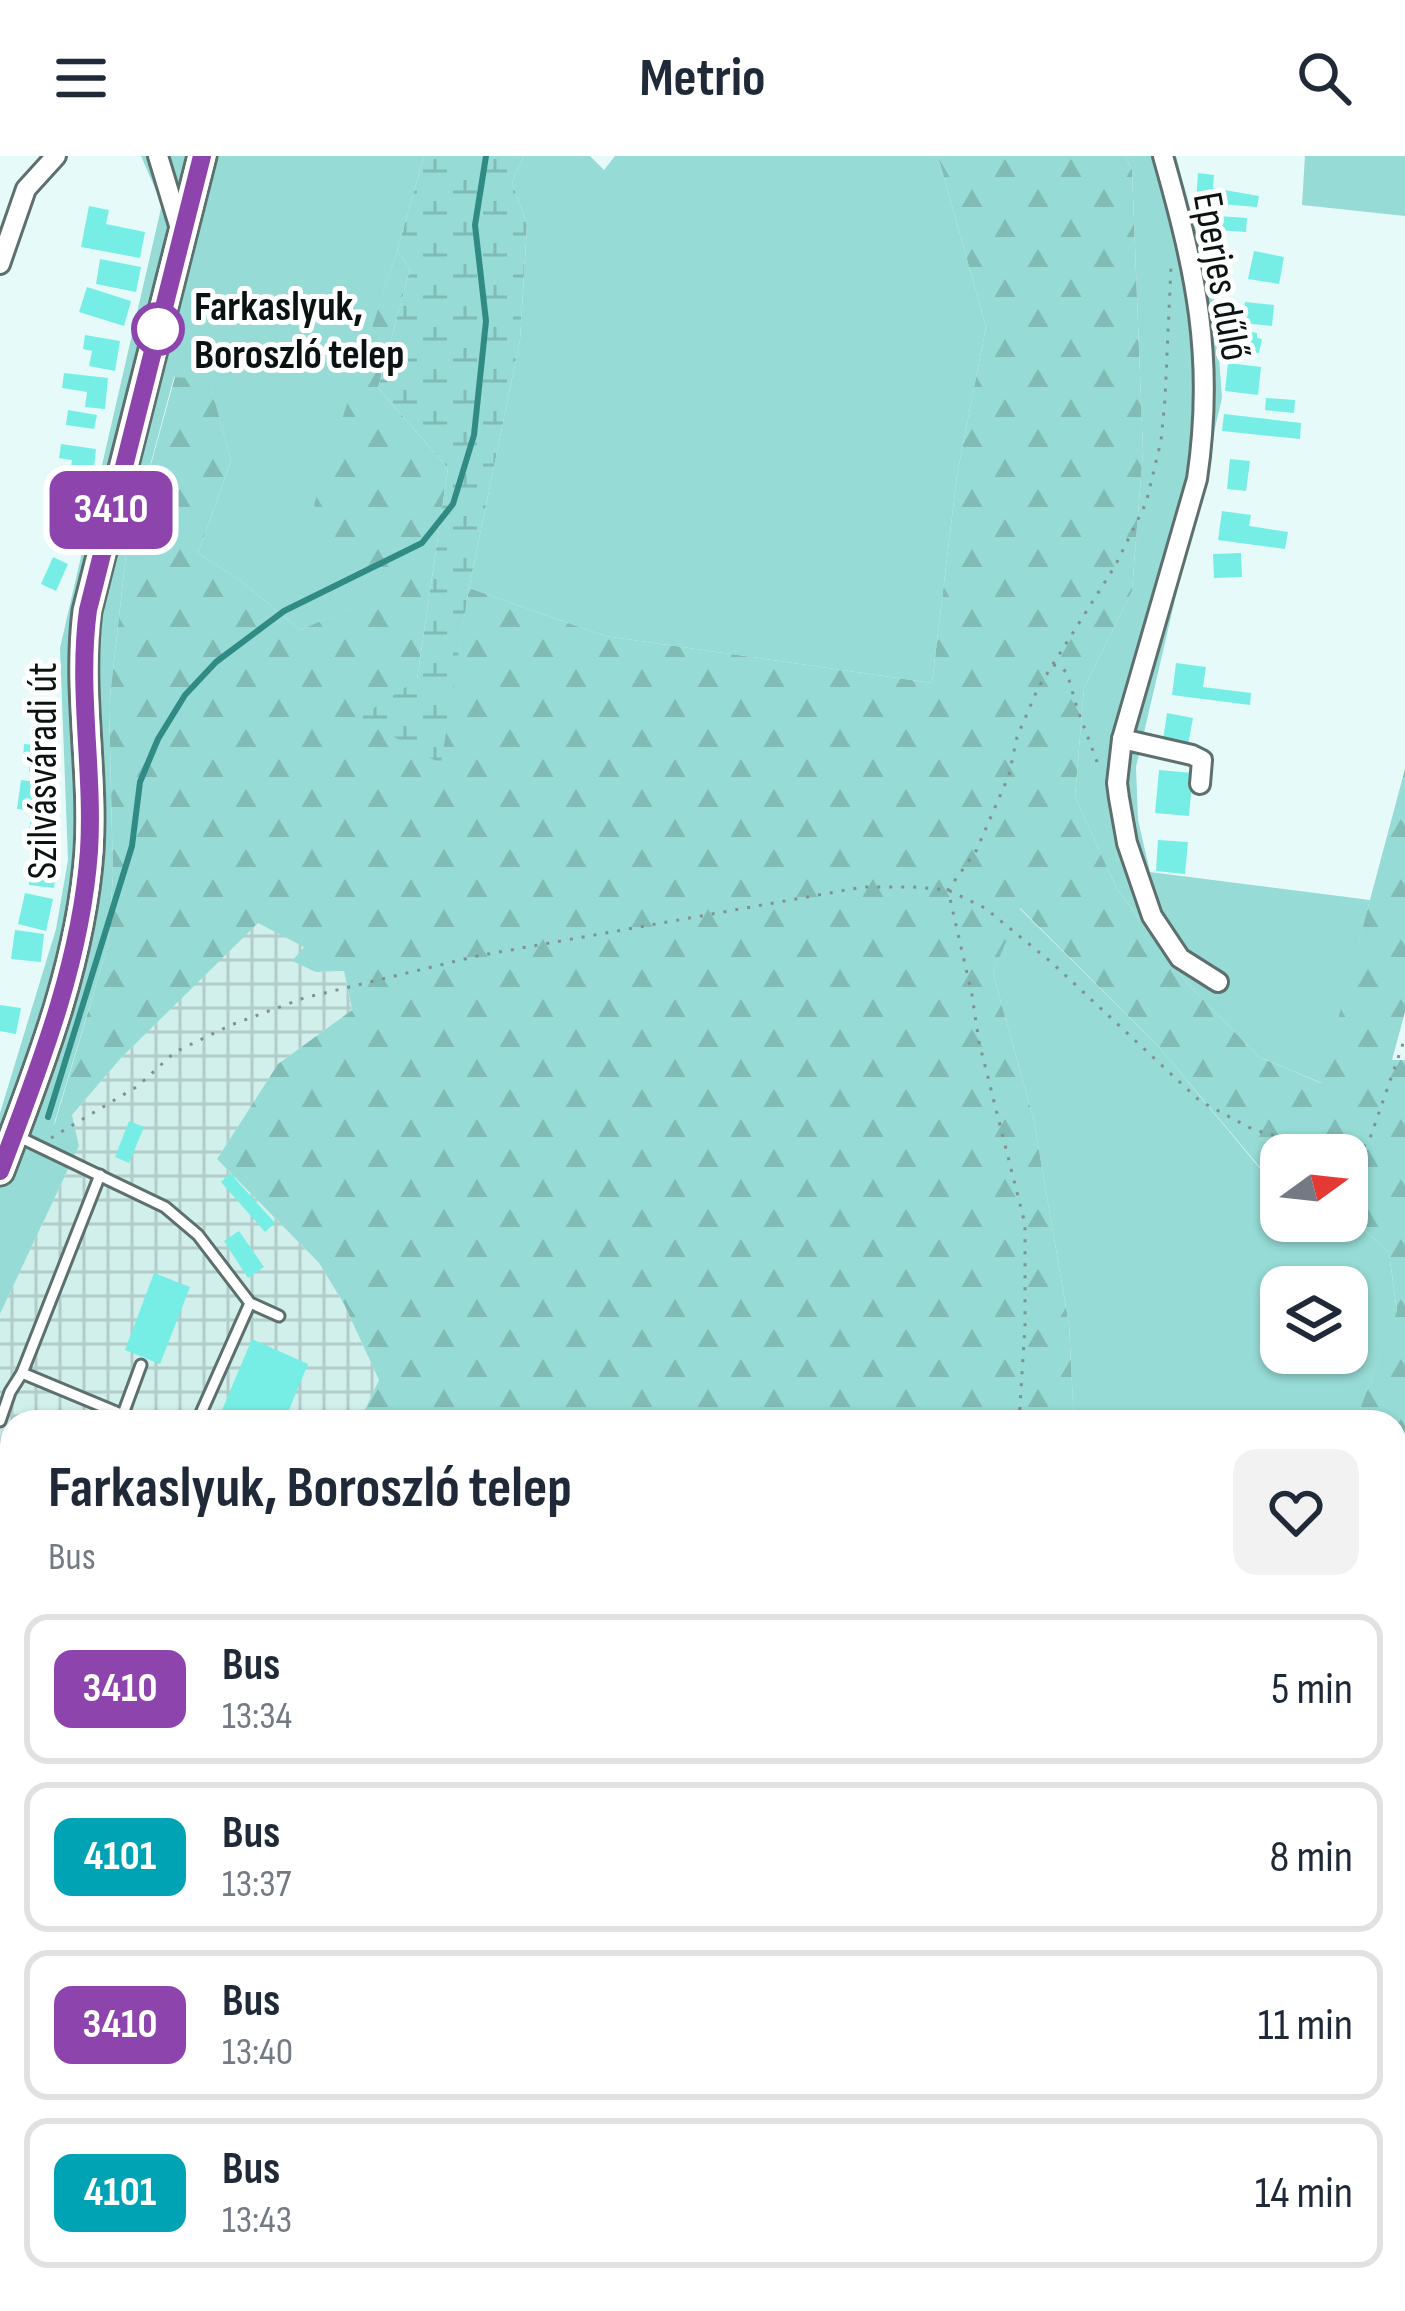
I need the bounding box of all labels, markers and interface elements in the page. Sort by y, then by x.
icon: menu [48,45,114,111]
icon: search [1291,45,1357,111]
text: Metrio [639,46,766,111]
street label: Eperjes dűlő [1181,188,1260,365]
place label: Farkaslyuk, Boroszló telep [194,282,404,381]
marker: Farkaslyuk, Boroszló telep [133,304,183,354]
line badge: 3410 [27,471,195,549]
text: 3410 [74,484,148,535]
street label: Szilvásváradi út [18,662,69,880]
north arrow [1260,1134,1368,1242]
map controls [1260,1134,1368,1374]
button: layers [1260,1266,1368,1374]
button: heart [1233,1449,1359,1575]
text: Farkaslyuk, Boroszló telep [48,1455,572,1523]
text: Bus [48,1534,96,1581]
text: Bus [222,1638,280,1693]
text: 5 min [1271,1662,1353,1717]
text: 3410 [83,1663,157,1714]
text: 13:34 [222,1693,292,1740]
text: Bus [222,1806,280,1861]
text: 8 min [1270,1830,1353,1885]
text: 4101 [84,1831,156,1882]
text: 13:37 [222,1861,291,1908]
text: Bus [222,1974,280,2029]
text: 11 min [1258,1998,1353,2053]
text: 3410 [83,1999,157,2050]
text: 13:40 [222,2029,293,2076]
text: Bus [222,2142,280,2197]
text: 14 min [1255,2166,1353,2221]
text: 4101 [84,2167,156,2218]
text: 13:43 [222,2197,292,2244]

